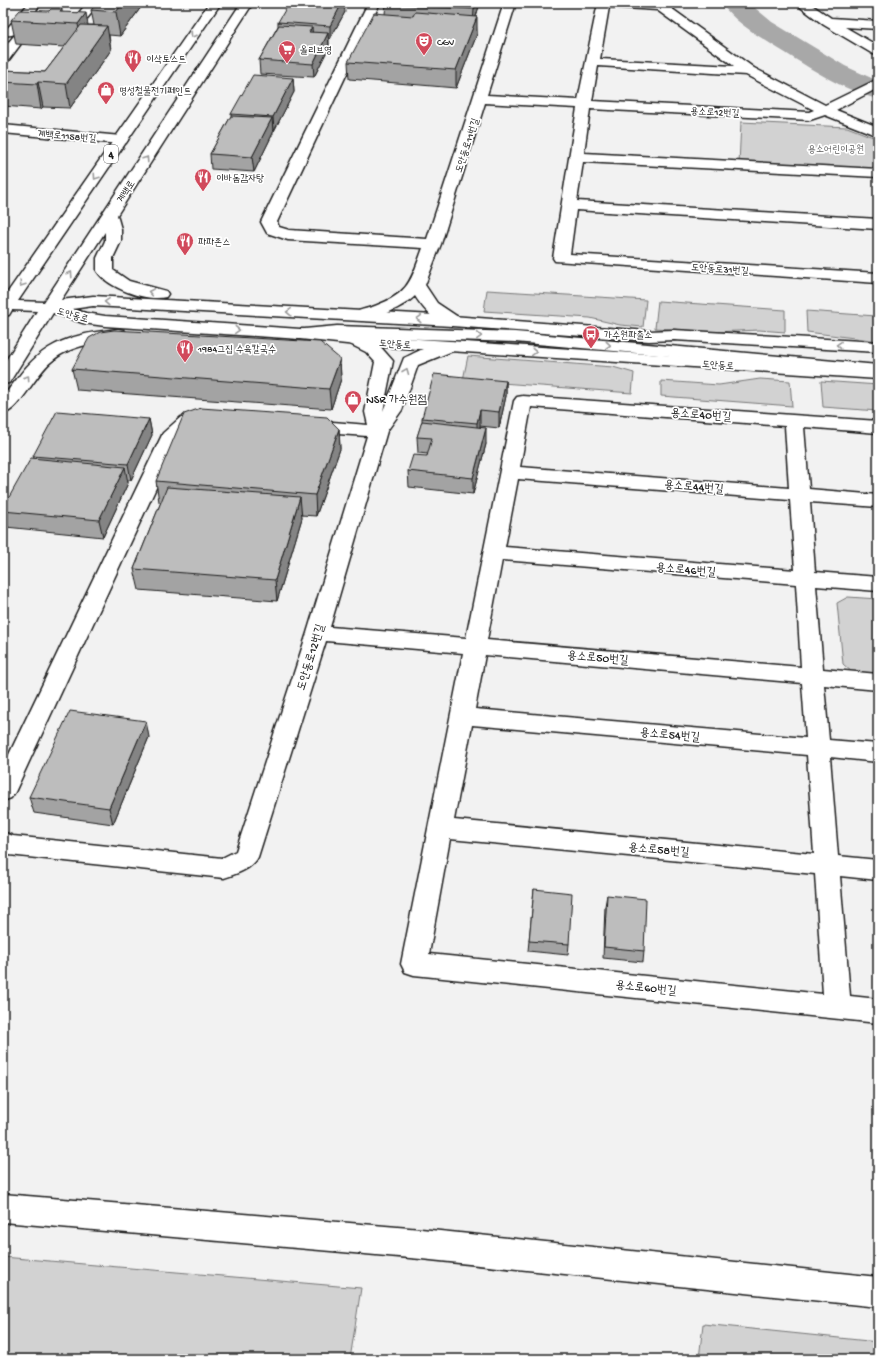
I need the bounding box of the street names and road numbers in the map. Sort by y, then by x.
street label: 용소로12번길 [690,106,740,120]
street label: 도안동로11번길 [453,117,482,174]
street label: 계백로1158번길 [37,128,97,146]
road number: 4 [104,145,118,163]
street label: 계백로 [115,179,138,205]
street label: 도안동로31번길 [691,262,749,278]
street label: 도안동로 [55,306,90,326]
street label: 도안동로 [378,338,411,352]
street label: 도안동로 [701,359,734,373]
street label: 용소로40번길 [670,407,732,425]
street label: 용소로44번길 [664,478,724,498]
street label: 용소로46번길 [655,561,717,581]
street label: 도안동로12번길 [295,622,329,692]
street label: 용소로50번길 [567,649,629,669]
street label: 용소로54번길 [639,726,701,746]
street label: 용소로58번길 [628,841,690,861]
street label: 용소로60번길 [615,979,677,999]

